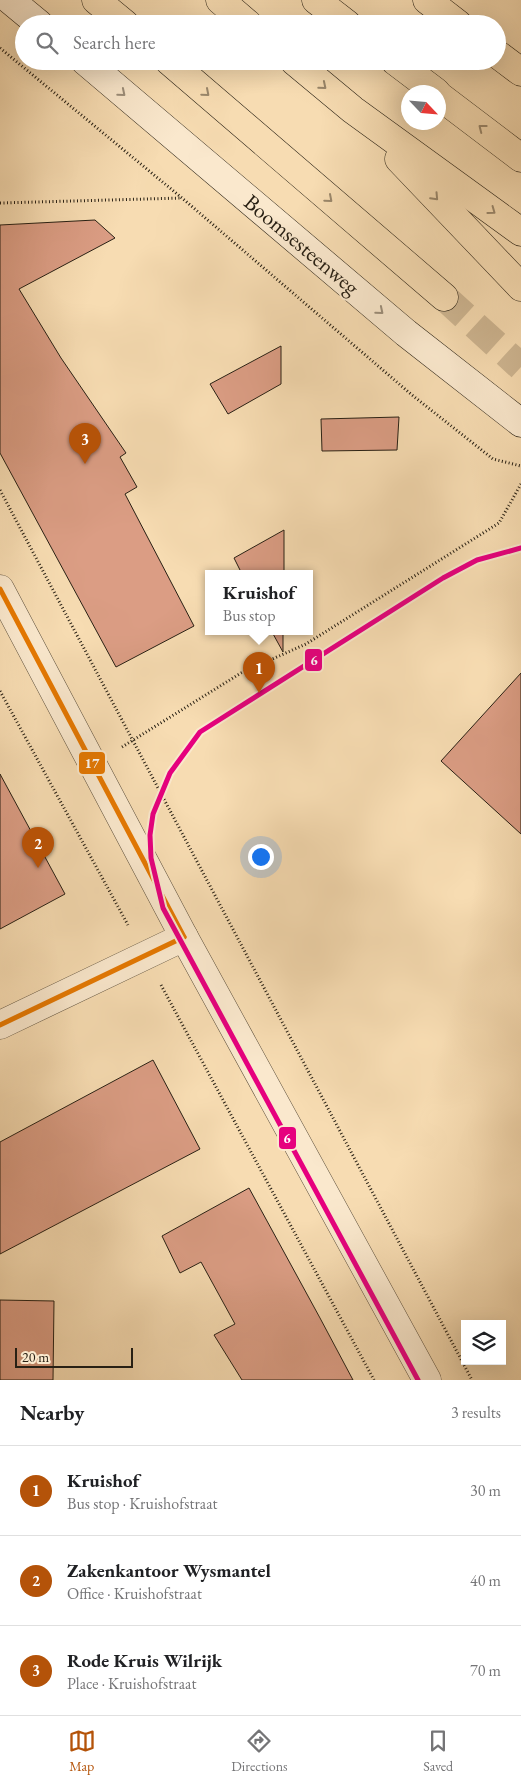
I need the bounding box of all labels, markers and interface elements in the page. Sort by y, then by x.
search box [15,15,506,70]
icon: search [33,29,61,57]
text: Search here [73,30,155,55]
one-way arrow [318,80,327,89]
north arrow [401,85,446,130]
one-way arrow [117,87,126,96]
one-way arrow [200,87,209,96]
one-way arrow [479,126,488,134]
street label: Boomsesteenweg [238,188,366,301]
one-way arrow [429,191,438,200]
one-way arrow [324,193,333,202]
one-way arrow [486,205,496,214]
one-way arrow [374,305,383,313]
pin: 3 [69,423,101,464]
popup [205,570,313,635]
text: Kruishof [223,580,295,605]
text: Bus stop [223,605,275,626]
line badge: 6 [304,648,323,672]
text: 6 [310,651,318,669]
pin: 1 [243,652,275,693]
line badge: 17 [78,751,106,775]
text: 17 [85,754,100,772]
pin: 2 [22,827,54,868]
your location [248,844,274,870]
line badge: 6 [278,1126,297,1150]
text: 6 [283,1129,291,1147]
map controls [461,1320,506,1365]
button: layers [461,1320,506,1365]
scale bar [15,1345,132,1368]
text: 20 m [22,1348,49,1366]
text: Nearby [20,1399,84,1426]
text: 3 results [451,1402,501,1423]
text: Kruishof [67,1468,139,1493]
text: 1 [32,1480,40,1501]
text: 30 m [470,1480,501,1501]
text: Bus stop · Kruishofstraat [67,1493,218,1514]
text: Zakenkantoor Wysmantel [67,1558,271,1583]
text: 2 [32,1570,40,1591]
text: 40 m [470,1570,501,1591]
text: Office · Kruishofstraat [67,1583,202,1604]
text: Rode Kruis Wilrijk [67,1648,222,1673]
text: 3 [32,1660,40,1681]
text: 70 m [470,1660,501,1681]
text: Place · Kruishofstraat [67,1673,196,1694]
tab: Map [68,1727,96,1775]
tab: Directions [231,1727,288,1775]
tab: Saved [423,1727,453,1775]

